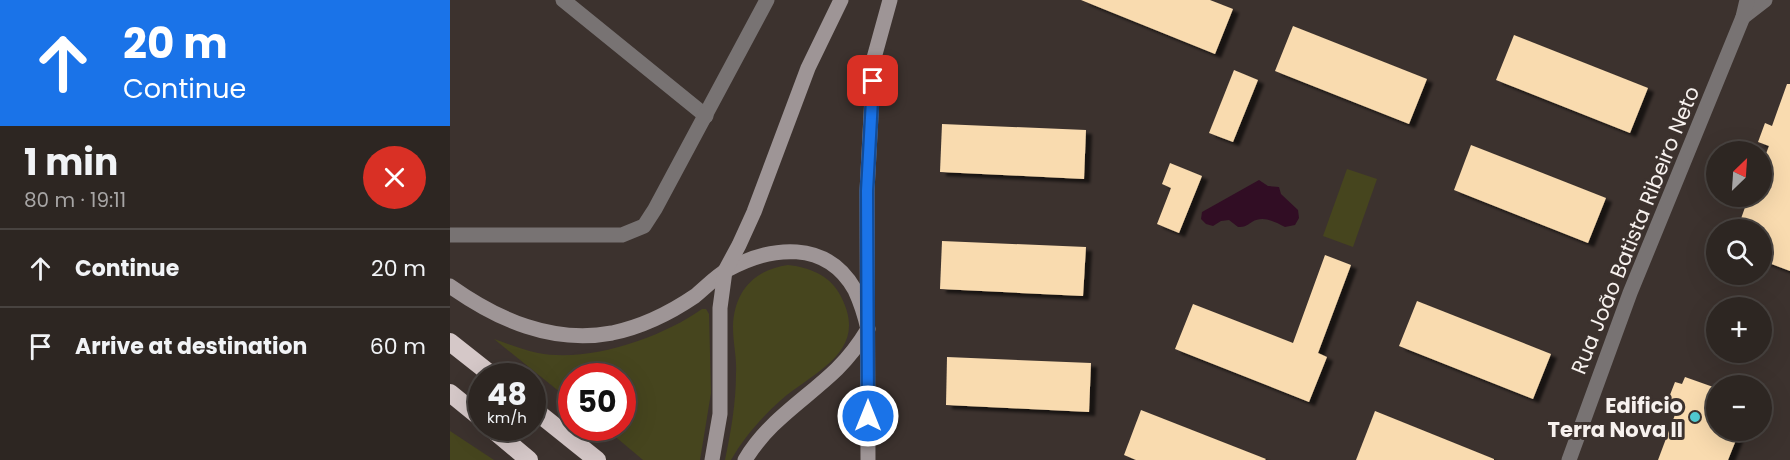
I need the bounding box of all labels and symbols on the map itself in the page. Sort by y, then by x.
pin [847,55,898,106]
street label: Rua João Batista Ribeiro Neto [1564,82,1706,378]
north arrow [1706,141,1772,207]
speed limit sign: 50 [558,363,636,441]
position arrow [836,384,900,448]
place label: Edificio Terra Nova II [1548,391,1683,444]
marker: Edificio Terra Nova II [1688,410,1702,424]

